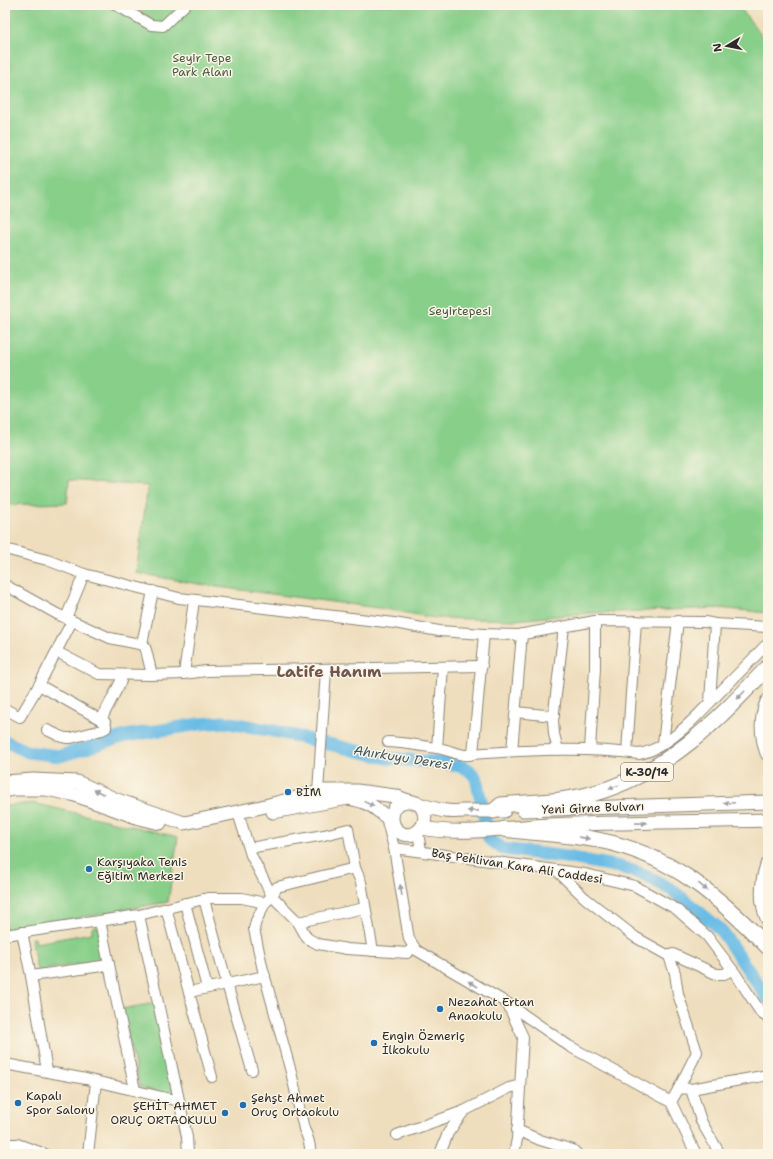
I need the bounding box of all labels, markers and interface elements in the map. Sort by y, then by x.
north arrow [707,26,747,66]
text: N [709,42,726,53]
park label: Seyir Tepe Park Alanı [172,50,232,80]
park label: Seyirtepesi [429,303,491,319]
district label: Latife Hanım [276,661,382,682]
one-way arrow [736,690,746,700]
water label: Ahırkuyu Deresi [352,741,454,774]
road number: K-30/14 [621,763,673,781]
place label: BİM [296,784,322,800]
one-way arrow [608,784,620,790]
marker: BİM [283,787,293,797]
one-way arrow [93,789,105,795]
street label: Yeni Girne Bulvarı [541,798,645,818]
one-way arrow [723,800,735,807]
one-way arrow [363,801,375,808]
one-way arrow [466,808,479,814]
one-way arrow [635,820,647,827]
one-way arrow [578,835,590,841]
street label: Baş Pehlivan Kara Ali Caddesi [430,845,604,887]
place label: Karşıyaka Tenis Eğitim Merkezi [97,854,187,884]
marker: Karşıyaka Tenis Eğitim Merkezi [84,864,94,874]
one-way arrow [697,883,708,892]
one-way arrow [397,884,403,896]
one-way arrow [468,981,479,988]
place label: Nezahat Ertan Anaokulu [448,994,534,1024]
marker: Nezahat Ertan Anaokulu [435,1004,445,1014]
place label: Engin Özmeriç İlkokulu [382,1028,465,1058]
marker: Engin Özmeriç İlkokulu [369,1038,379,1048]
place label: Kapalı Spor Salonu [26,1088,95,1118]
place label: Şehşt Ahmet Oruç Ortaokulu [251,1090,339,1120]
marker: Kapalı Spor Salonu [13,1098,23,1108]
place label: ŞEHİT AHMET ORUÇ ORTAOKULU [111,1098,218,1128]
marker: Şehşt Ahmet Oruç Ortaokulu [238,1100,248,1110]
marker: ŞEHİT AHMET ORUÇ ORTAOKULU [220,1108,230,1118]

